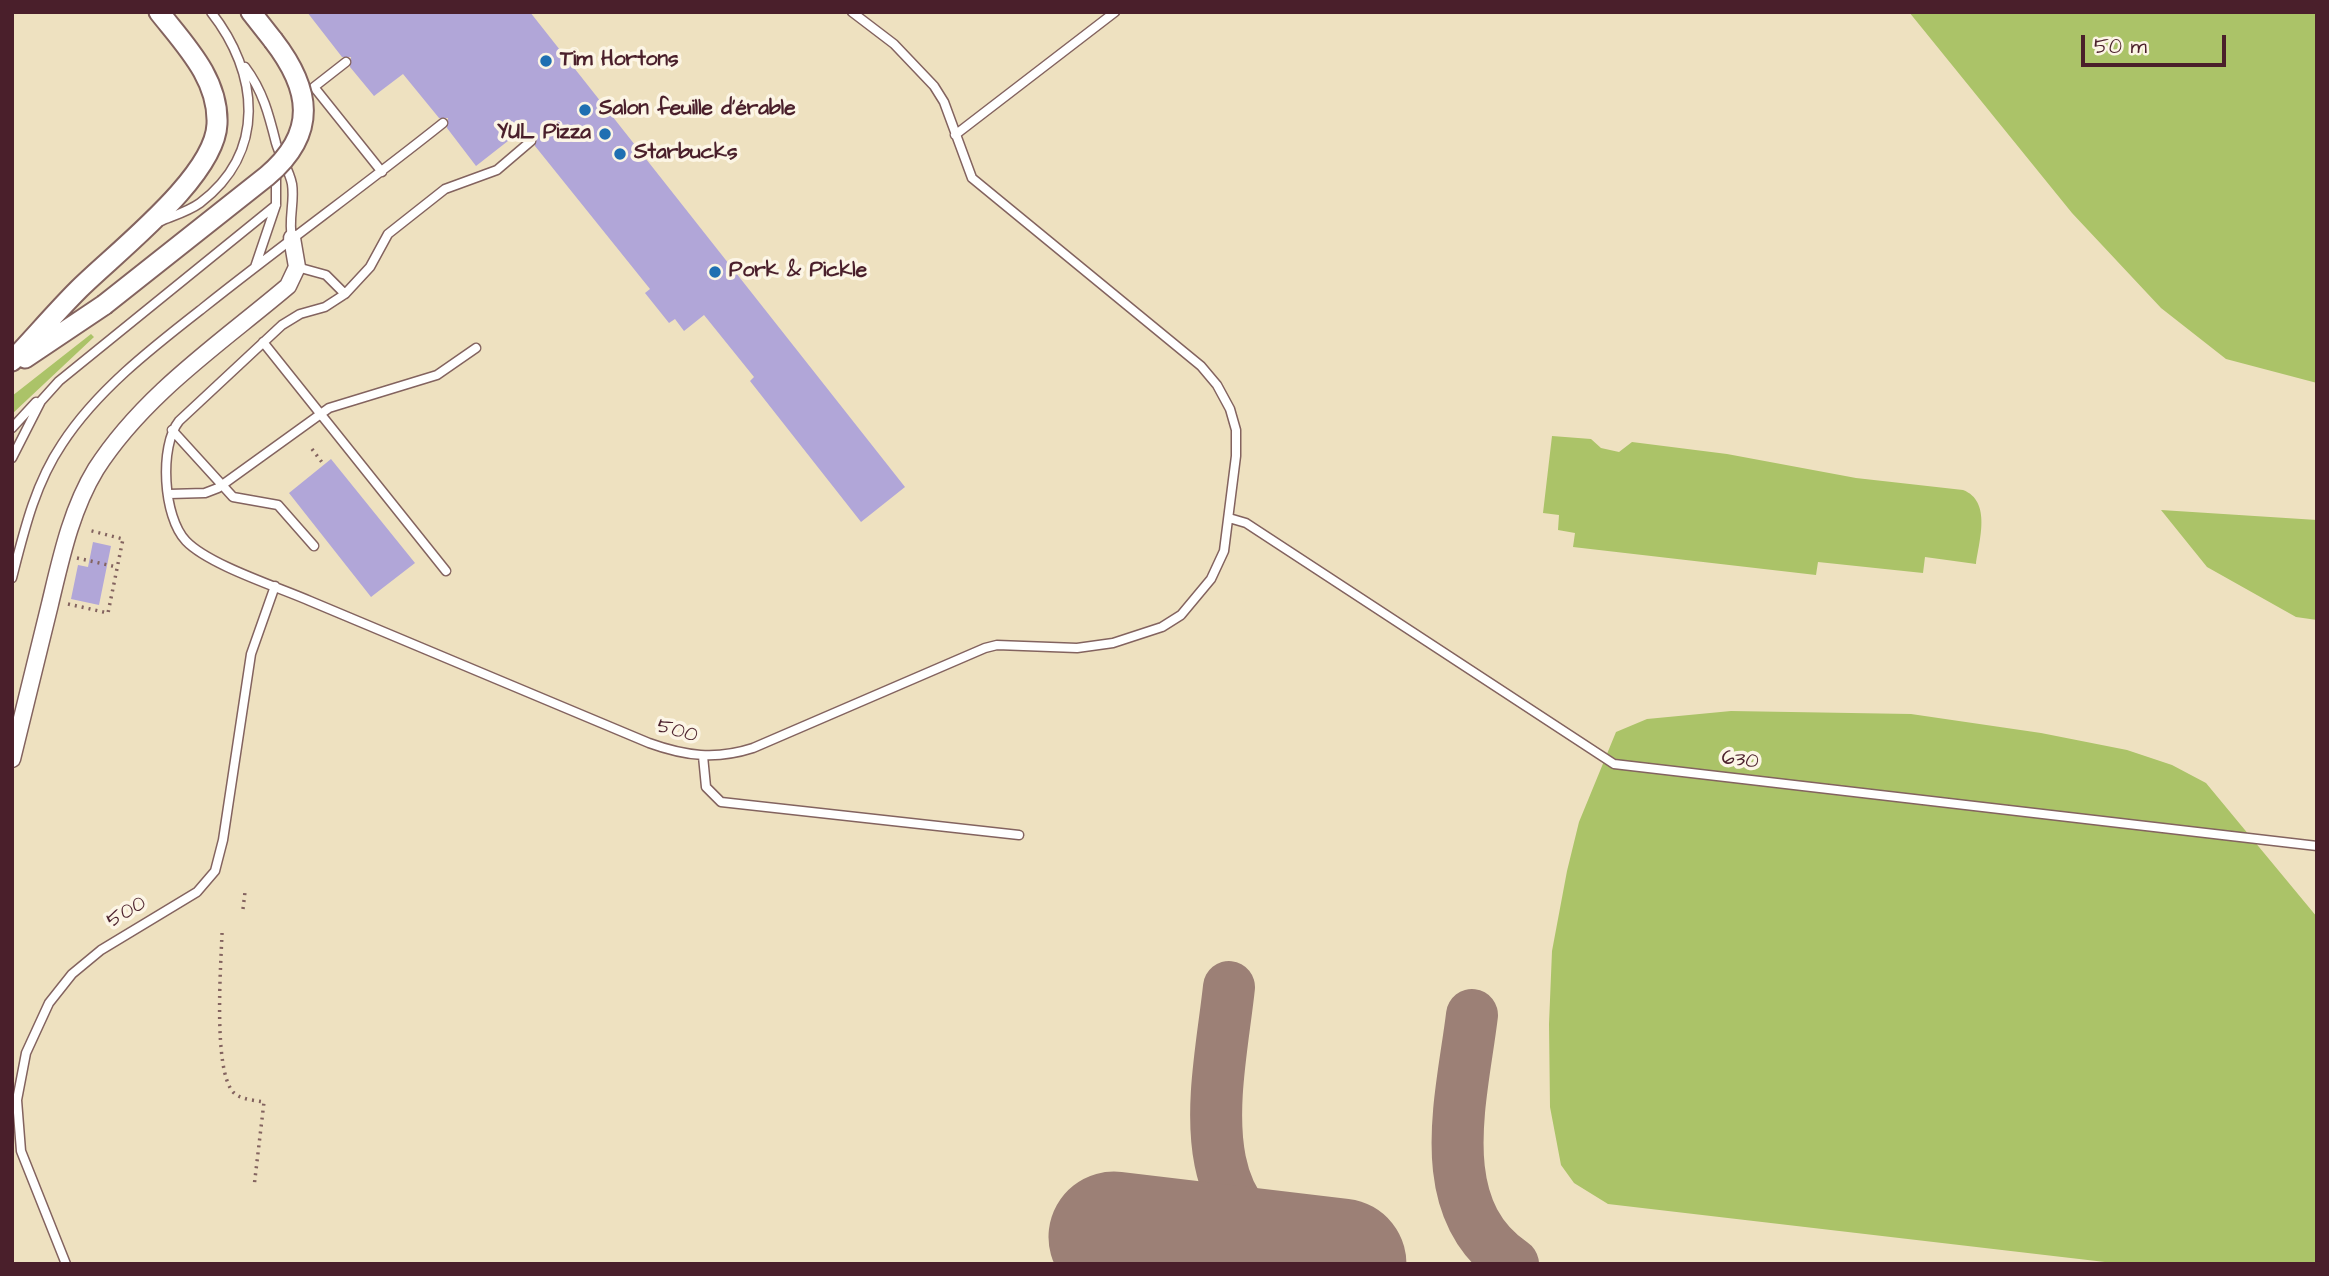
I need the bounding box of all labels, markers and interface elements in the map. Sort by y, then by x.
scale bar [2084,21,2229,65]
text: 50 m [2094,32,2147,61]
place label: Tim Hortons [560,48,678,74]
marker: Tim Hortons [538,53,554,69]
place label: Salon feuille d'érable [599,97,796,123]
marker: Salon feuille d'érable [577,102,593,118]
place label: YUL Pizza [497,121,591,147]
marker: YUL Pizza [597,126,613,142]
place label: Starbucks [634,141,737,167]
marker: Starbucks [612,146,628,162]
place label: Pork & Pickle [729,259,867,285]
marker: Pork & Pickle [707,264,723,280]
street label: 500 [654,714,700,750]
street label: 630 [1720,746,1760,776]
street label: 500 [103,892,151,934]

